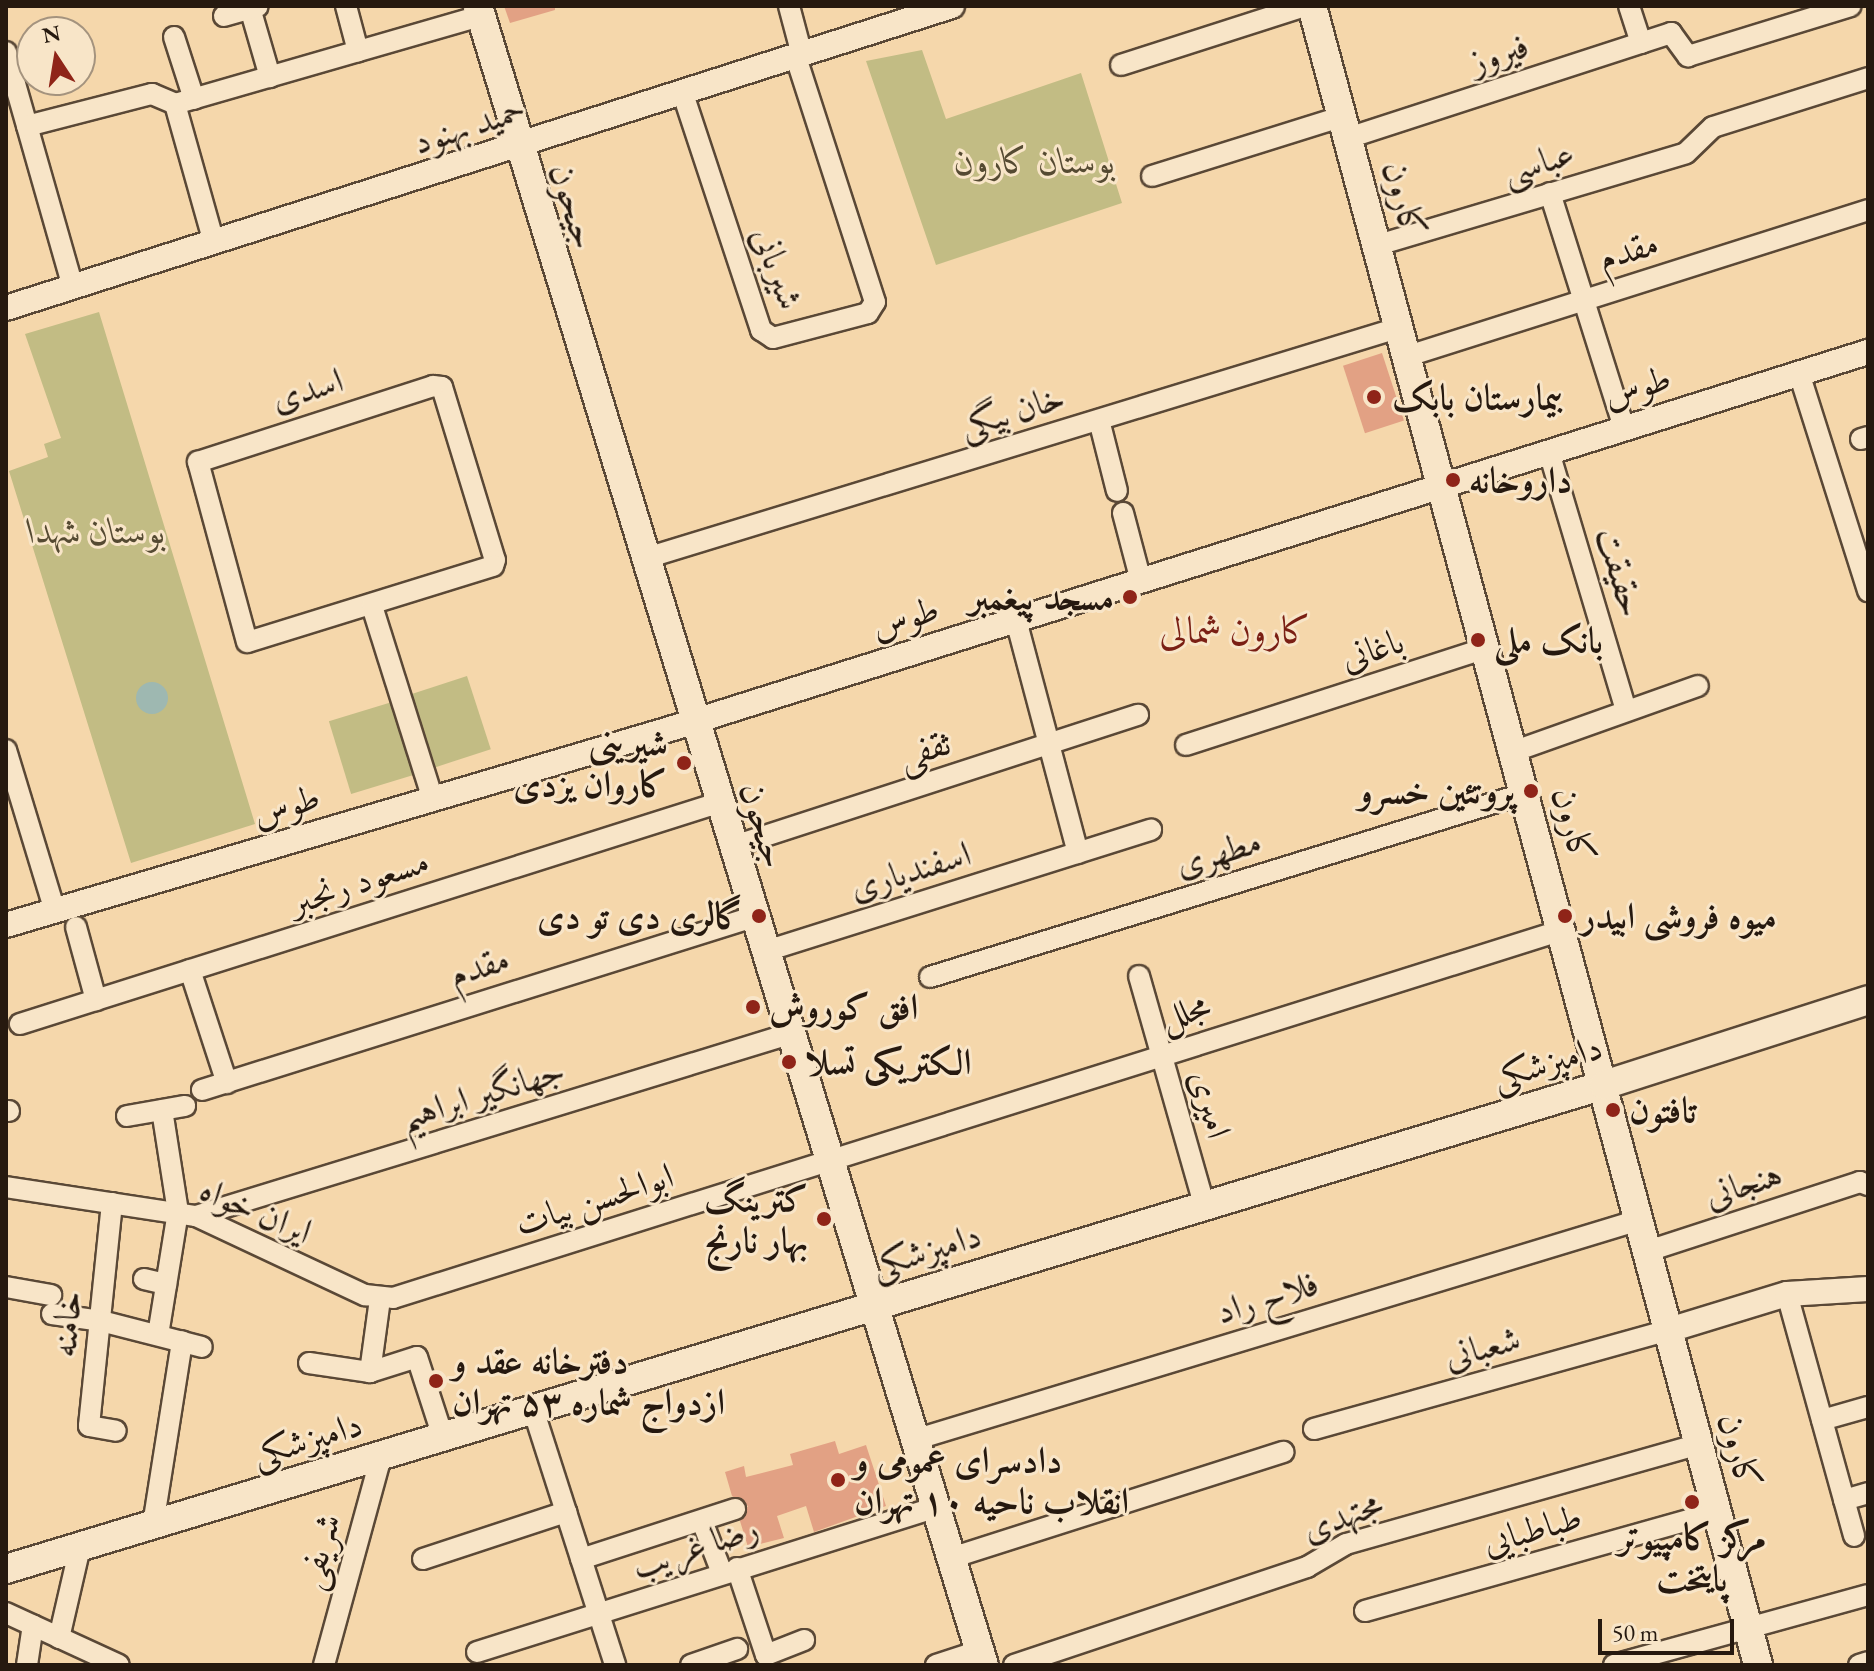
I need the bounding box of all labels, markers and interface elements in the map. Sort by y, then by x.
north arrow [16,16,96,96]
text: N [40,18,63,50]
street label: فیروز [1464,23,1534,83]
street label: حمید بهنود [407,87,531,163]
street label: عباسی [1497,131,1579,193]
park label: بوستان کارون [954,139,1116,183]
street label: کارون [1374,156,1436,242]
street label: جیحون [541,158,607,254]
street label: مقدم [1593,220,1663,280]
street label: شیربانی [743,221,813,315]
street label: طوس [1598,355,1676,417]
street label: اسدی [266,358,348,420]
street label: خان بیگی [954,375,1070,447]
place label: بیمارستان بابک [1392,375,1562,419]
marker: بیمارستان بابک [1363,386,1385,408]
place label: داروخانه [1469,458,1572,502]
marker: داروخانه [1444,471,1462,489]
park label: بوستان شهدا [28,509,166,553]
street label: حقیقت [1588,522,1654,622]
place label: مسجد پیغمبر [969,575,1114,619]
street label: طوس [866,586,944,648]
marker: مسجد پیغمبر [1121,588,1139,606]
district label: کارون شمالی [1159,607,1311,653]
place label: بانک ملی [1494,618,1603,662]
street label: باغانی [1335,619,1409,679]
marker: بانک ملی [1469,631,1487,649]
place label: شیرینی کاروان یزدی [513,720,668,805]
street label: ثقفی [892,720,956,778]
marker: شیرینی کاروان یزدی [675,754,693,772]
place label: پروتئین خسرو [1358,769,1515,813]
street label: طوس [247,774,325,836]
street label: جیحون [731,777,797,873]
marker: پروتئین خسرو [1522,782,1540,800]
street label: کارون [1543,782,1605,868]
street label: مطهری [1170,819,1266,885]
street label: اسفندیاری [844,831,976,909]
street label: مسعود رنجبر [284,838,434,924]
place label: گالری دی تو دی [537,894,743,938]
place label: میوه فروشی ابیدر [1581,894,1777,938]
marker: گالری دی تو دی [750,907,768,925]
marker: میوه فروشی ابیدر [1556,907,1574,925]
street label: مقدم [443,936,515,996]
street label: مجلل [1155,983,1215,1039]
place label: افق کوروش [769,985,918,1029]
marker: افق کوروش [744,998,762,1016]
street label: دامپزشکی [1487,1025,1607,1099]
place label: الکتریکی تسلا [805,1040,971,1084]
street label: جهانگیر ابراهیم [394,1047,570,1139]
marker: الکتریکی تسلا [780,1053,798,1071]
street label: امیری [1181,1065,1241,1143]
place label: تافتون [1629,1088,1696,1132]
marker: تافتون [1604,1101,1622,1119]
street label: هنجانی [1699,1151,1787,1217]
street label: ابوالحسن بیات [509,1153,679,1245]
street label: ایران خواه [193,1167,319,1253]
place label: کترینگ بهار نارنج [704,1176,808,1261]
marker: کترینگ بهار نارنج [815,1210,833,1228]
street label: دامپزشکی [866,1213,986,1287]
street label: فلاح راد [1211,1261,1323,1333]
street label: خامنه [41,1289,91,1359]
street label: شعبانی [1439,1316,1525,1378]
place label: دفترخانه عقد و ازدواج شماره ۵۳ تهران [452,1338,725,1423]
marker: دفترخانه عقد و ازدواج شماره ۵۳ تهران [427,1372,445,1390]
street label: دامپزشکی [247,1402,367,1476]
street label: کارون [1709,1408,1771,1494]
place label: دادسرای عمومی و انقلاب ناحیه ۱۰ تهران [854,1437,1129,1522]
marker: دادسرای عمومی و انقلاب ناحیه ۱۰ تهران [829,1471,847,1489]
street label: مجتهدی [1296,1481,1388,1551]
marker: مرکز کامپیوتر پایتخت [1683,1493,1701,1511]
street label: طباطبایی [1477,1494,1587,1564]
street label: رضا غریب [626,1505,764,1587]
street label: شریفی [287,1509,349,1593]
place label: مرکز کامپیوتر پایتخت [1618,1514,1766,1599]
scale bar [1602,1603,1738,1653]
text: 50 m [1612,1617,1659,1648]

